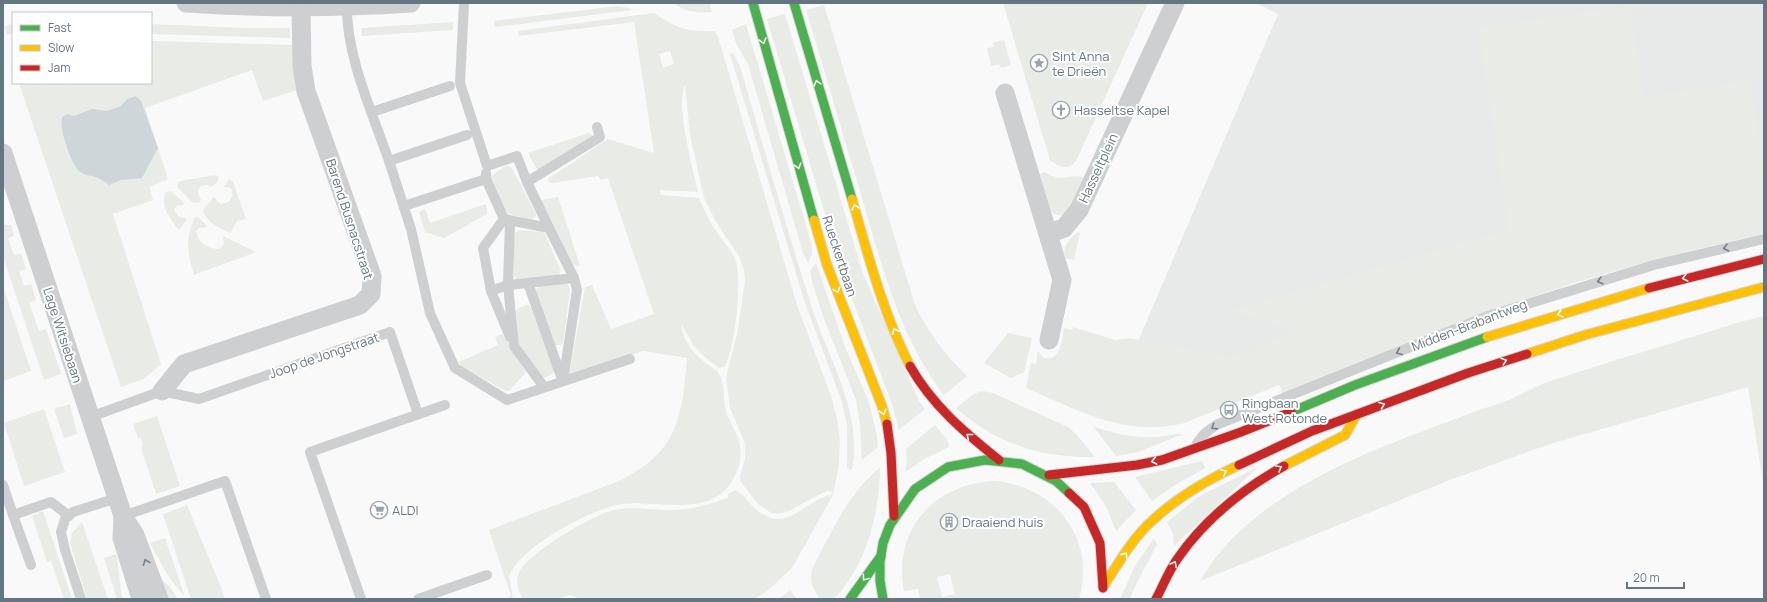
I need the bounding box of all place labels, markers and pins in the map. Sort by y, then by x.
place label: Sint Anna te Drieën [1052,47,1109,80]
place icon: Sint Anna te Drieën [1029,53,1049,73]
church icon: Hasseltse Kapel [1051,100,1071,120]
place label: Hasseltse Kapel [1074,101,1170,119]
place label: Ringbaan West Rotonde [1242,394,1328,427]
bus stop icon: Ringbaan West Rotonde [1219,400,1239,420]
supermarket icon: ALDI [369,500,389,520]
place label: ALDI [392,501,419,519]
building icon: Draaiend huis [939,512,959,532]
place label: Draaiend huis [962,513,1043,531]

